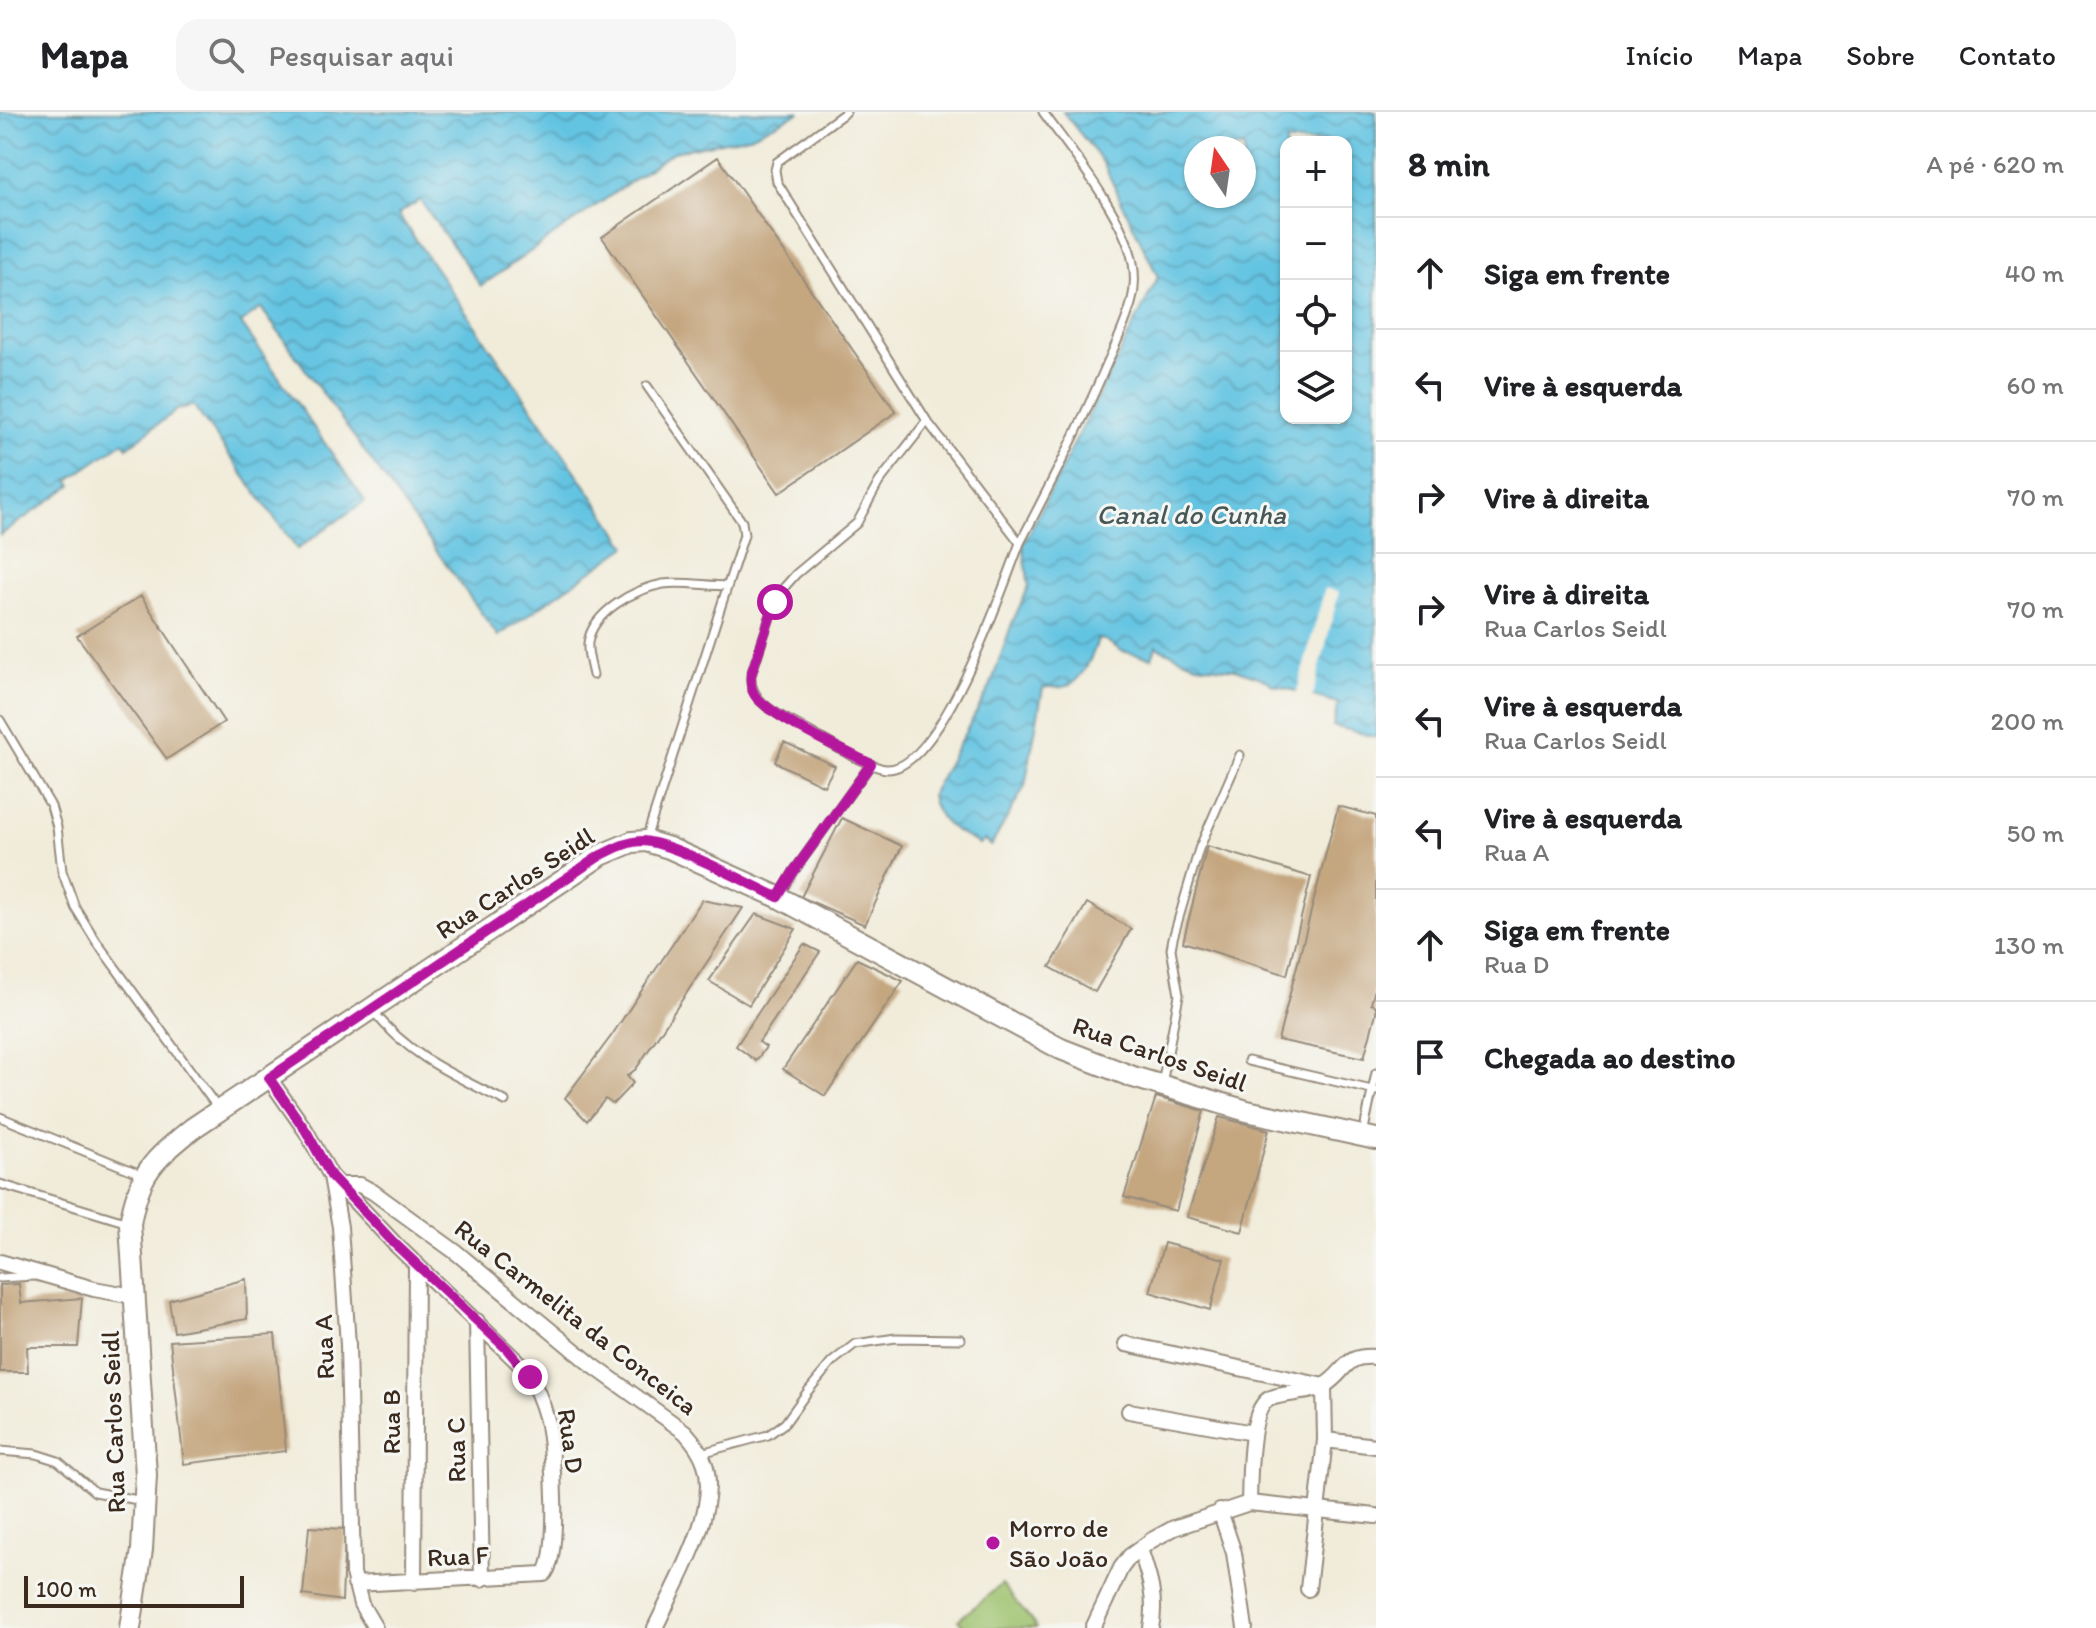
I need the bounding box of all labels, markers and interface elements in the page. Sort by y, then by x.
search box [176,19,736,91]
text: Mapa [40,32,128,78]
icon: search [204,33,248,77]
text: Pesquisar aqui [268,37,454,74]
text: Início [1626,38,1693,72]
text: Mapa [1737,38,1802,72]
text: Sobre [1846,38,1915,72]
text: Contato [1959,38,2056,72]
north arrow [1184,136,1256,208]
map controls [1280,136,1352,424]
button: + [1280,136,1352,208]
text: 8 min [1408,144,1490,185]
text: A pé · 620 m [1926,148,2064,180]
button: − [1280,208,1352,280]
icon: ahead [1408,251,1452,295]
text: Siga em frente [1484,255,1670,292]
text: 40 m [2005,257,2064,289]
button: locate [1280,280,1352,352]
button: layers [1280,352,1352,424]
icon: left [1408,363,1452,407]
text: Vire à esquerda [1484,367,1682,404]
text: 60 m [2007,369,2064,401]
icon: right [1408,475,1452,519]
text: Vire à direita [1484,479,1649,516]
text: 70 m [2007,481,2064,513]
water label: Canal do Cunha [1096,497,1287,531]
text: Vire à direita [1484,575,1649,612]
route start [757,584,793,620]
icon: right [1408,587,1452,631]
text: 70 m [2007,593,2064,625]
text: Rua Carlos Seidl [1484,612,1667,644]
text: Vire à esquerda [1484,687,1682,724]
icon: left [1408,699,1452,743]
text: 200 m [1991,705,2064,737]
text: Rua Carlos Seidl [1484,724,1667,756]
text: Vire à esquerda [1484,799,1682,836]
icon: left [1408,811,1452,855]
text: 50 m [2007,817,2064,849]
street label: Rua Carlos Seidl [430,820,600,946]
text: Rua A [1484,836,1549,868]
text: Siga em frente [1484,911,1670,948]
icon: ahead [1408,923,1452,967]
text: 130 m [1994,929,2064,961]
text: Rua D [1484,948,1549,980]
street label: Rua Carlos Seidl [1068,1009,1252,1099]
icon: arrive [1408,1035,1452,1079]
text: Chegada ao destino [1484,1039,1736,1076]
street label: Rua Carmelita da Conceica [448,1212,704,1422]
street label: Rua A [307,1313,341,1380]
street label: Rua Carlos Seidl [94,1330,132,1514]
route end [512,1359,548,1395]
street label: Rua B [375,1389,407,1455]
street label: Rua D [551,1406,591,1476]
street label: Rua C [439,1417,473,1483]
place label: Morro de São João [1009,1512,1109,1574]
marker: Morro de São João [984,1534,1002,1552]
street label: Rua F [426,1538,490,1574]
scale bar [24,1572,244,1608]
text: 100 m [36,1576,97,1603]

